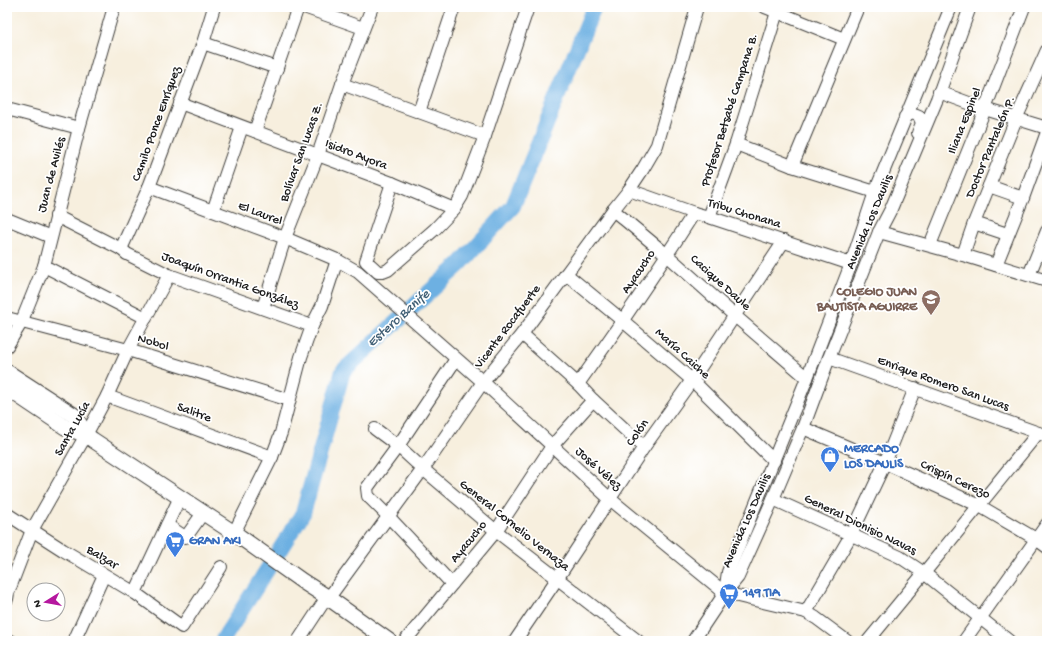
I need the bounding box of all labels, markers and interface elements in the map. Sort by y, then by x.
street label: Profesor Betsabé Campana B. [698,32,762,189]
street label: Camilo Ponce Enríquez [129,63,185,184]
street label: Iliana Espinel [945,85,985,156]
street label: Doctor Pantaleón P. [962,94,1019,201]
street label: Bolívar San Lucas Z. [277,100,327,205]
street label: Juan de Avilés [35,134,70,214]
street label: Isidro Ayora [323,136,390,174]
street label: Avenida Los Dauilis [843,171,897,272]
street label: Tribu Chonana [704,195,783,233]
street label: El Laurel [236,199,284,229]
street label: Ayacucho [619,247,659,297]
street label: Joaquín Orrantia González [159,249,302,313]
street label: Cacique Daule [687,252,754,314]
street label: Vicente Rocafuerte [471,282,545,373]
place label: COLEGIO JUAN BAUTISTA AGUIRRE [816,285,918,315]
water label: Estero Banife [364,286,434,352]
school or university icon: COLEGIO JUAN BAUTISTA AGUIRRE [920,288,942,316]
street label: María Caiche [651,325,713,383]
street label: Nobol [136,331,170,355]
street label: Enrique Romero San Lucas [875,353,1012,415]
street label: Santa Lucía [52,398,95,459]
street label: Salitre [175,400,214,426]
street label: Colón [623,416,653,449]
place label: MERCADO LOS DAULIS [844,442,904,472]
street label: José Vélez [572,444,625,495]
shop icon: MERCADO LOS DAULIS [819,445,841,473]
street label: Crispín Cerezo [918,457,993,503]
street label: Avenida Los Dauilis [720,470,775,570]
street label: General Cornelio Vernaza [456,477,573,576]
street label: General Dionisio Navas [801,491,920,559]
street label: Ayacucho [447,518,491,566]
supermarket icon: GRAN AKI [164,530,186,558]
place label: GRAN AKI [189,534,241,549]
street label: Balzar [83,542,122,574]
north arrow [26,582,66,622]
supermarket icon: 149 TIA [718,582,740,610]
place label: 149 TIA [742,586,781,601]
text: N [32,599,45,608]

